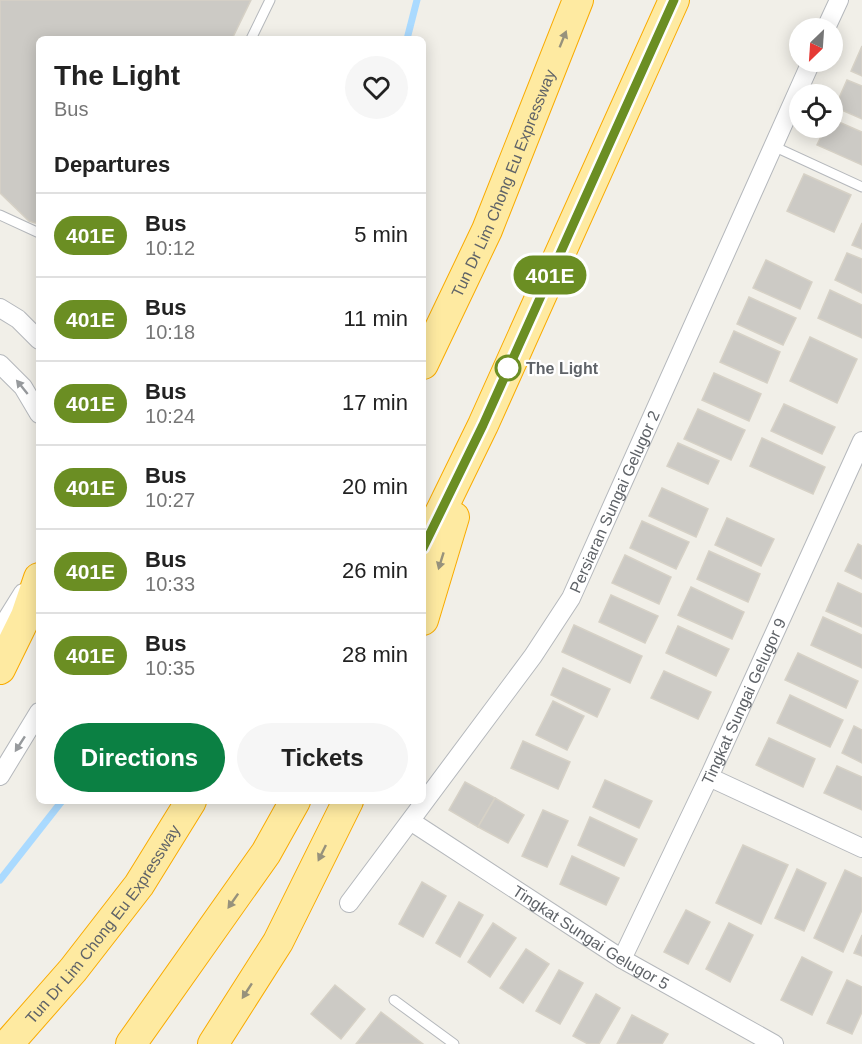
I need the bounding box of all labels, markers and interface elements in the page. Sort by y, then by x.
north arrow [789,18,843,72]
map controls [789,18,843,138]
one-way arrow [558,30,568,48]
button: heart [345,56,408,119]
text: The Light [54,60,180,91]
street label: Tun Dr Lim Chong Eu Expressway [448,67,558,300]
button: locate [789,84,843,138]
text: Bus [54,98,88,120]
text: Departures [54,152,170,177]
text: Bus [145,211,187,236]
text: 5 min [354,222,408,247]
text: 401E [66,224,115,247]
text: 10:12 [145,237,195,259]
line badge: 401E [508,256,592,294]
text: 401E [525,264,575,287]
text: Bus [145,295,187,320]
text: 11 min [344,306,408,331]
text: 401E [66,308,115,331]
text: 10:18 [145,321,195,343]
marker: The Light [495,355,521,381]
place label: The Light [526,360,599,377]
text: Bus [145,379,187,404]
one-way arrow [16,380,28,395]
text: 17 min [342,390,408,415]
text: 401E [66,392,115,415]
text: 10:24 [145,405,195,427]
street label: Persiaran Sungai Gelugor 2 [566,408,662,595]
text: Bus [145,463,187,488]
text: 20 min [342,474,408,499]
text: 401E [66,476,115,499]
text: 10:27 [145,489,195,511]
text: Bus [145,547,187,572]
one-way arrow [436,552,445,570]
text: 26 min [342,558,408,583]
text: 401E [66,560,115,583]
text: 10:33 [145,573,195,595]
street label: Tingkat Sungai Gelugor 9 [698,615,789,787]
text: Bus [145,631,187,656]
text: 28 min [342,642,408,667]
text: 401E [66,644,115,667]
text: 10:35 [145,657,195,679]
button: Directions [54,723,225,792]
button: Tickets [237,723,408,792]
one-way arrow [15,736,26,752]
street label: Tun Dr Lim Chong Eu Expressway [22,822,183,1027]
one-way arrow [317,845,327,862]
street label: Tingkat Sungai Gelugor 5 [510,882,672,992]
one-way arrow [228,893,239,909]
one-way arrow [242,983,253,999]

